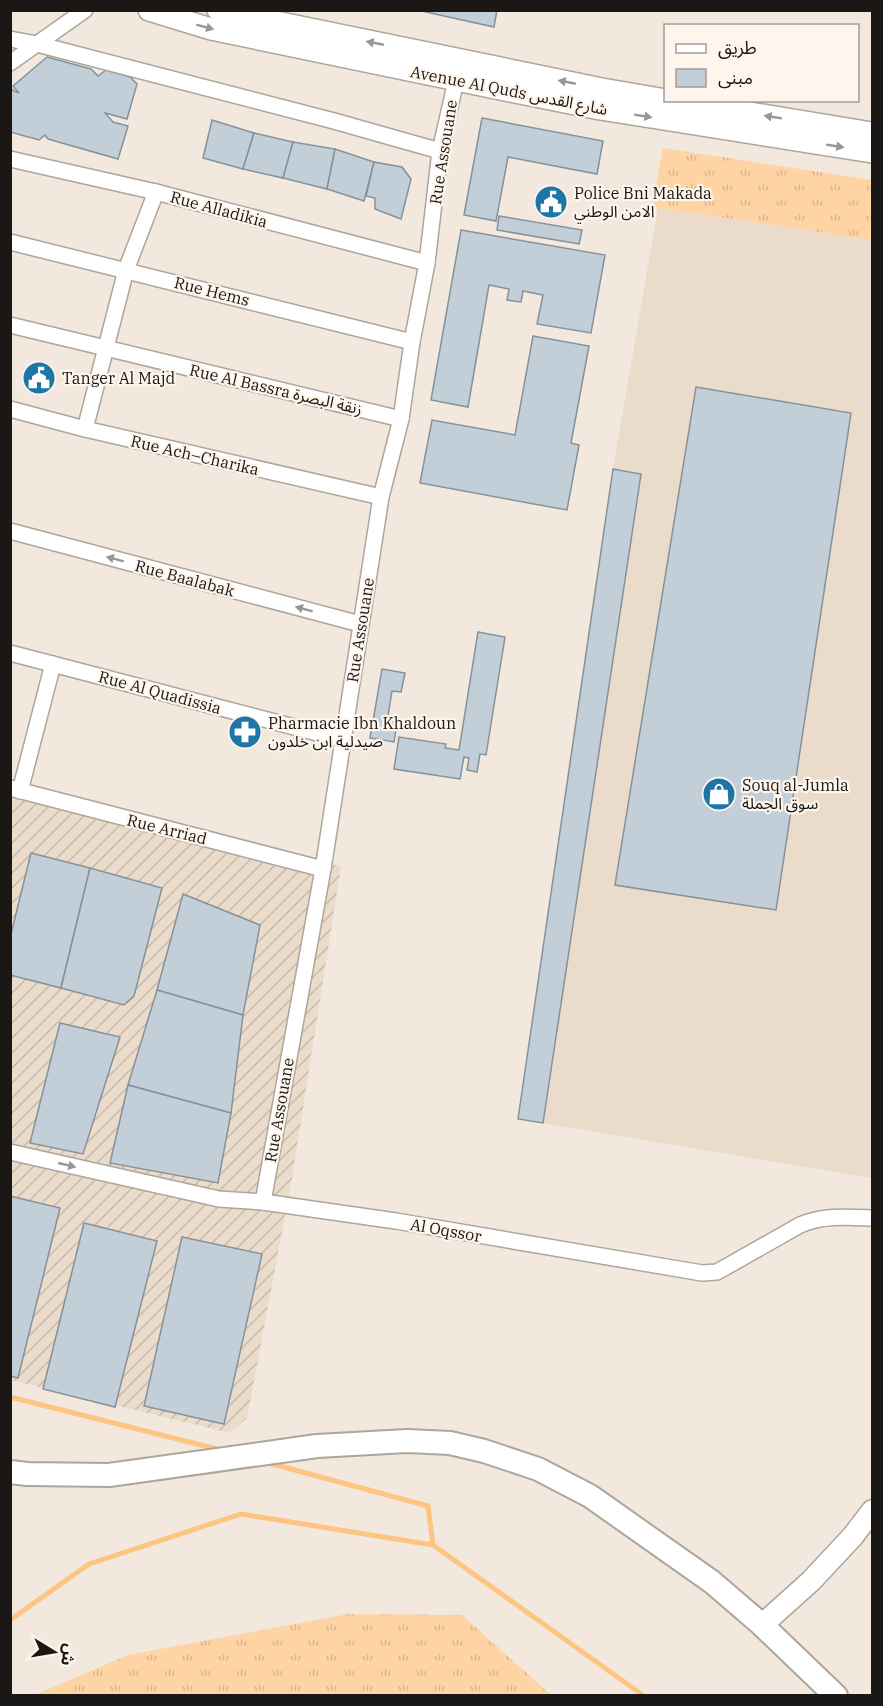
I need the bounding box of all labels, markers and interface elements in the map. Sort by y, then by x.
one-way arrow [196,23,214,32]
legend [664,24,859,102]
text: طريق [718,36,757,59]
one-way arrow [366,38,385,47]
street label: Avenue Al Quds شارع القدس [408,61,609,122]
text: مبنى [718,66,753,89]
one-way arrow [557,77,576,86]
street label: Rue Assouane [425,98,461,206]
one-way arrow [633,111,652,120]
one-way arrow [764,112,783,121]
one-way arrow [826,142,845,151]
place label: Police Bni Makada الامن الوطني [574,183,712,224]
public building icon: Police Bni Makada الامن الوطني [533,184,569,220]
street label: Rue Alladikia [168,186,270,232]
street label: Rue Hems [172,272,252,310]
street label: Rue Al Bassra زنقة البصرة [188,359,364,419]
public building icon: Tanger Al Majd [21,360,57,396]
place label: Tanger Al Majd [62,368,176,388]
street label: Rue Ach–Charika [129,431,261,480]
one-way arrow [106,554,124,563]
street label: Rue Baalabak [133,555,238,601]
street label: Rue Assouane [342,576,378,684]
one-way arrow [295,604,313,613]
street label: Rue Al Quadissia [96,666,224,718]
place label: Pharmacie Ibn Khaldoun صيدلية ابن خلدون [268,713,456,751]
pharmacy icon: Pharmacie Ibn Khaldoun صيدلية ابن خلدون [227,714,263,750]
place label: Souq al-Jumla سوق الجملة [742,775,849,813]
shop icon: Souq al-Jumla سوق الجملة [701,776,737,812]
street label: Rue Arriad [125,809,209,849]
street label: Rue Assouane [260,1056,298,1164]
one-way arrow [58,1160,77,1170]
street label: Al Oqssor [409,1214,483,1246]
north arrow [24,1622,84,1682]
text: ش [57,1642,81,1668]

